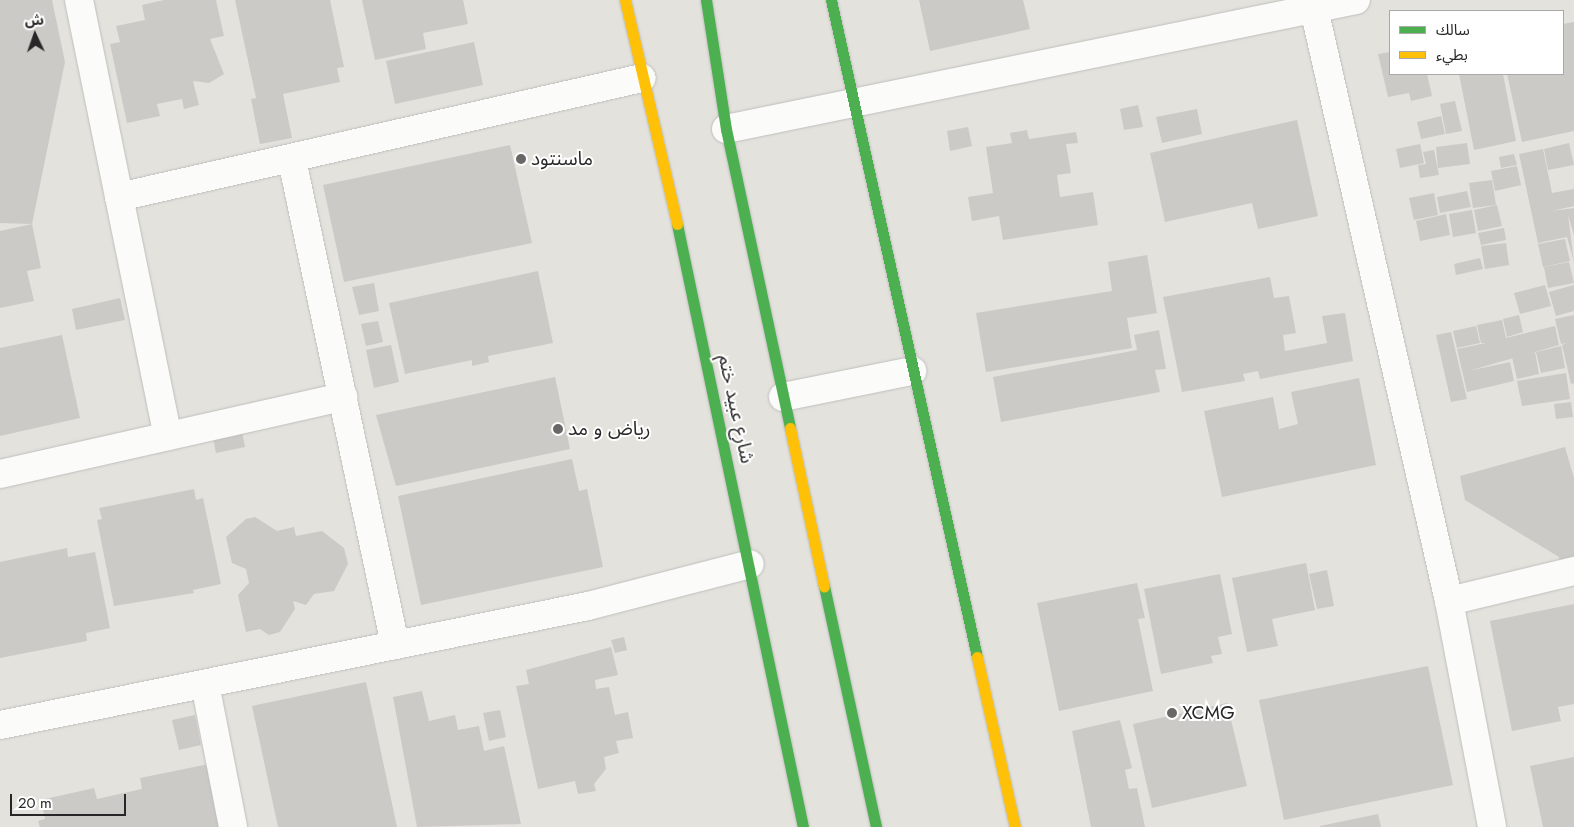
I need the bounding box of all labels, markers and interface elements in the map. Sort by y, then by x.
north arrow [10,10,60,60]
text: ش [24,10,44,31]
legend [1389,10,1564,75]
text: سالك [1436,19,1470,41]
text: بطيء [1436,44,1468,66]
place label: ماسنتود [531,148,593,170]
marker: ماسنتود [515,153,527,165]
street label: شارع عبيد ختم [713,353,759,465]
place label: رياض و مد [568,418,650,440]
marker: رياض و مد [552,423,564,435]
place label: XCMG [1182,702,1235,724]
marker: XCMG [1166,707,1178,719]
scale bar [12,784,129,816]
text: 20 m [18,792,52,814]

